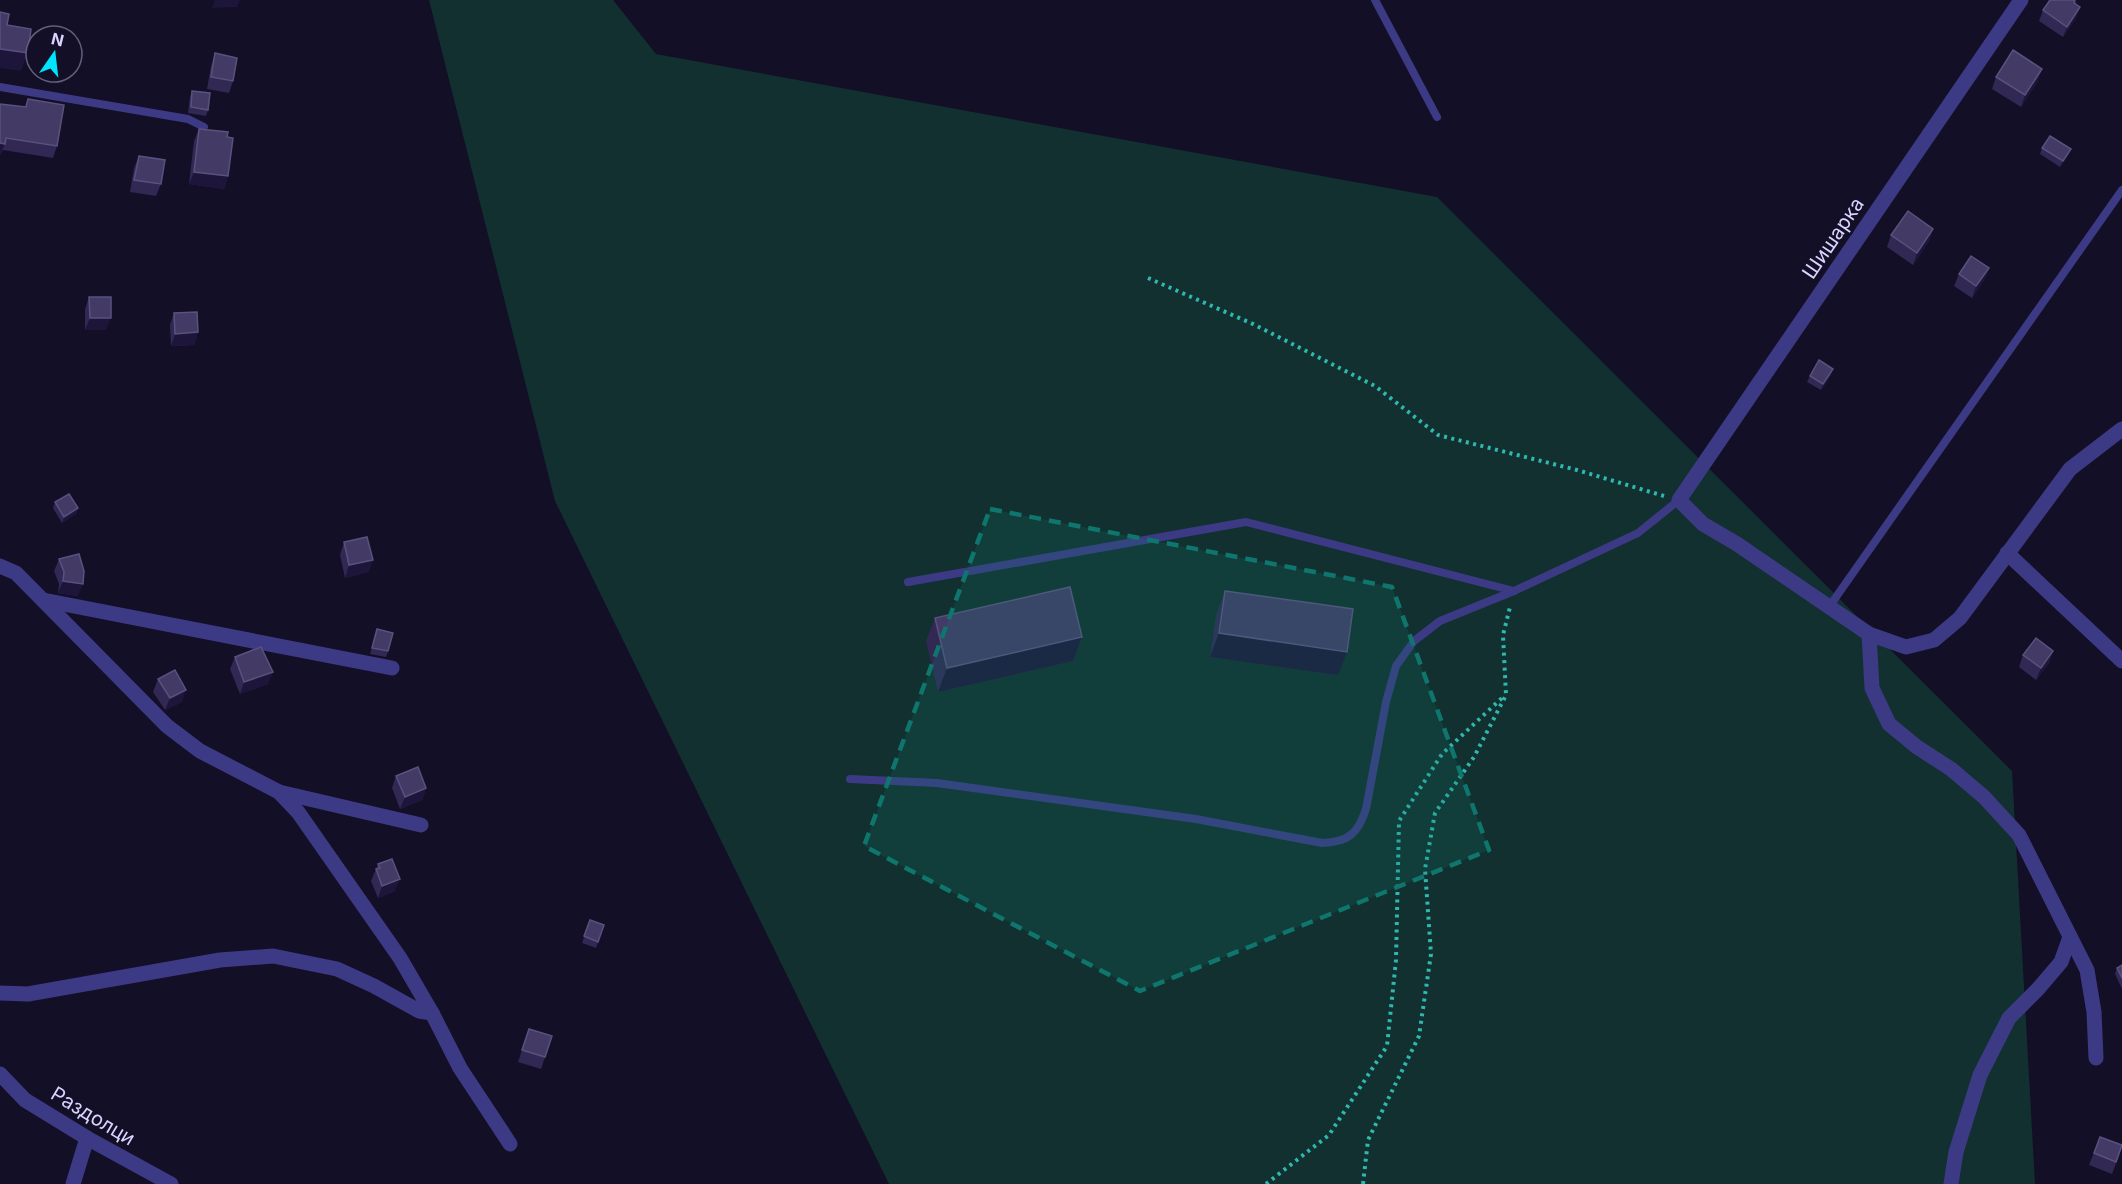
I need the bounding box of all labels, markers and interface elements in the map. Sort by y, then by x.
north arrow [24,24,84,84]
text: N [49,28,66,51]
street label: Шишарка [1797,193,1869,283]
street label: Раздолци [47,1082,139,1150]

